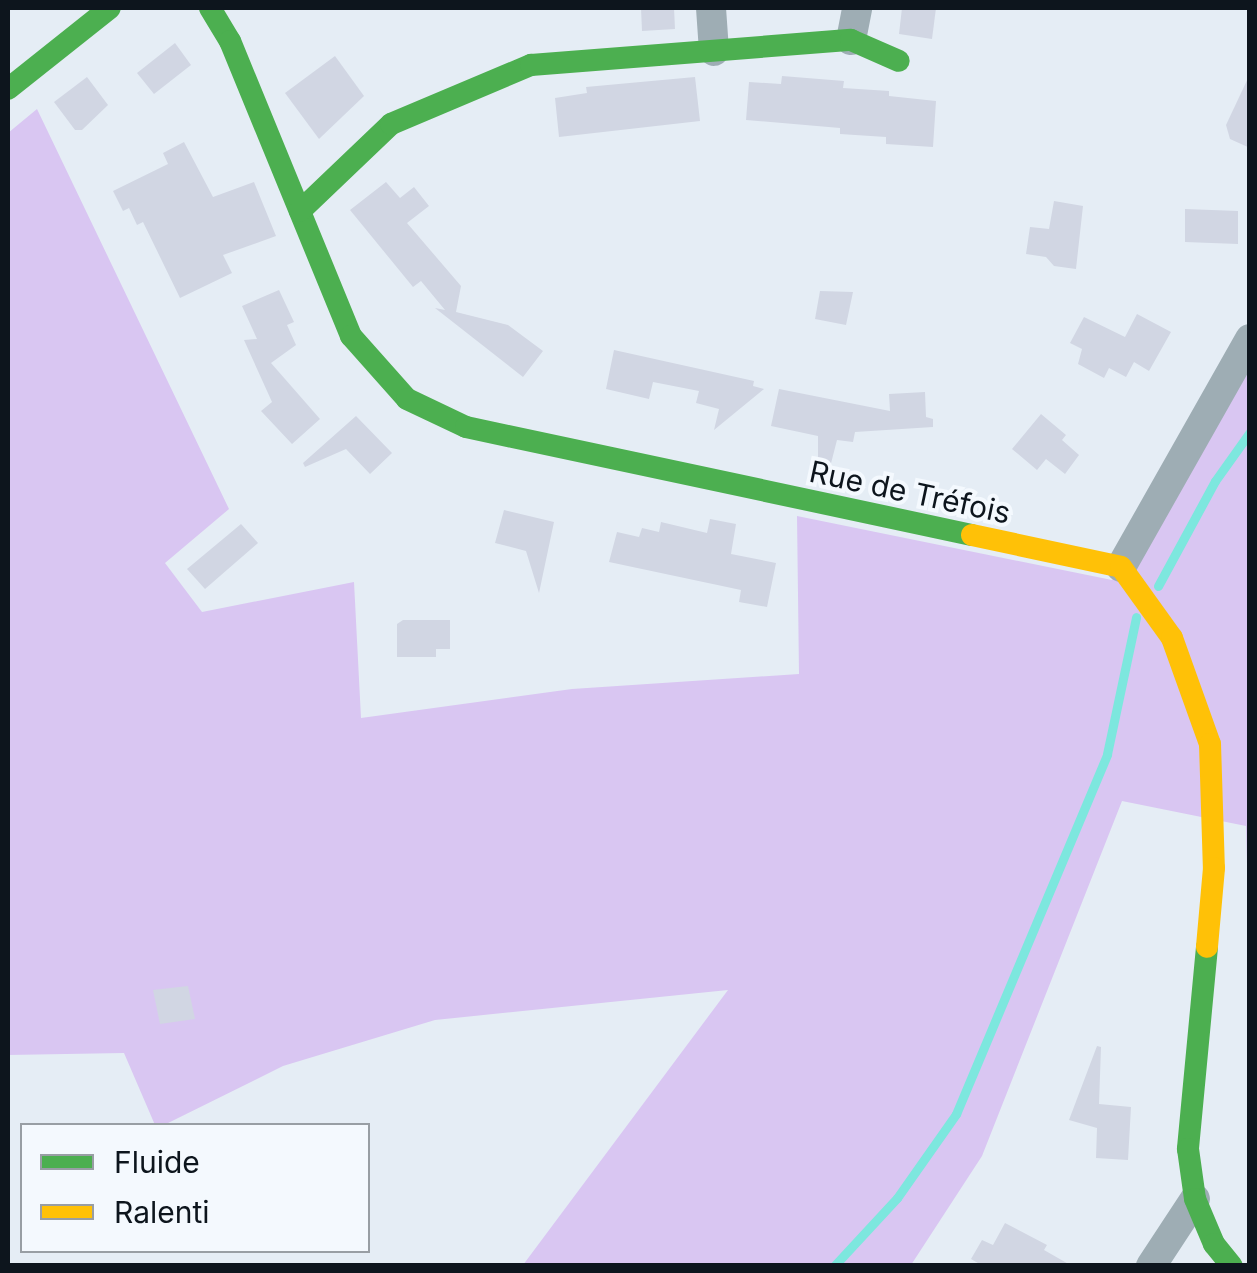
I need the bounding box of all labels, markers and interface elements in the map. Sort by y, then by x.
street label: Rue de Tréfois [806,453,1014,531]
legend [20,1123,370,1253]
text: Fluide [114,1144,200,1180]
text: Ralenti [114,1194,210,1230]

